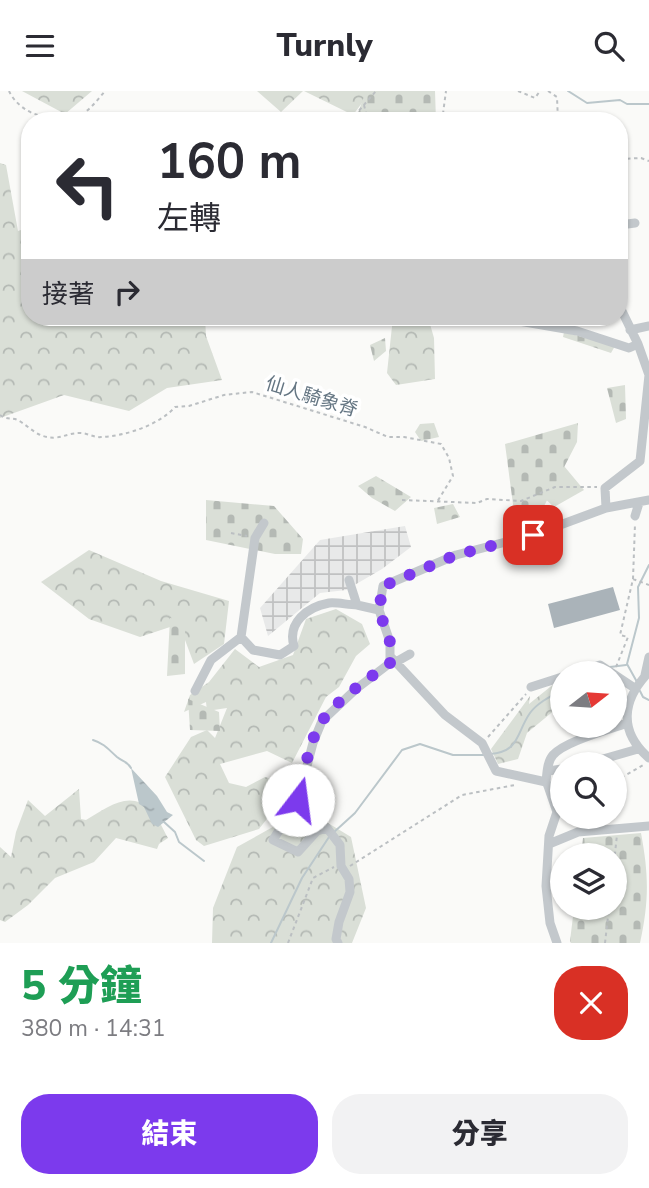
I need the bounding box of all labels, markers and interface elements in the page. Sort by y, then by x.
text: Turnly [276,24,373,67]
icon: menu [21,27,59,65]
icon: search [590,27,628,65]
text: 160 m [157,128,301,195]
icon: left [42,140,133,231]
text: 左轉 [157,197,221,240]
icon: right [108,273,146,311]
text: 接著 [42,277,94,312]
street label: 仙人騎象脊 [262,371,361,423]
pin [503,505,563,565]
icon: arrive [514,516,552,554]
north arrow [550,661,626,739]
map controls [550,661,627,920]
button: search [550,752,627,829]
position arrow [261,763,335,837]
button: layers [550,843,627,920]
text: 5 分鐘 [21,958,142,1015]
button: close [554,966,628,1040]
text: 380 m · 14:31 [21,1013,166,1044]
button: 結束 [21,1094,318,1174]
button: 分享 [332,1094,628,1174]

